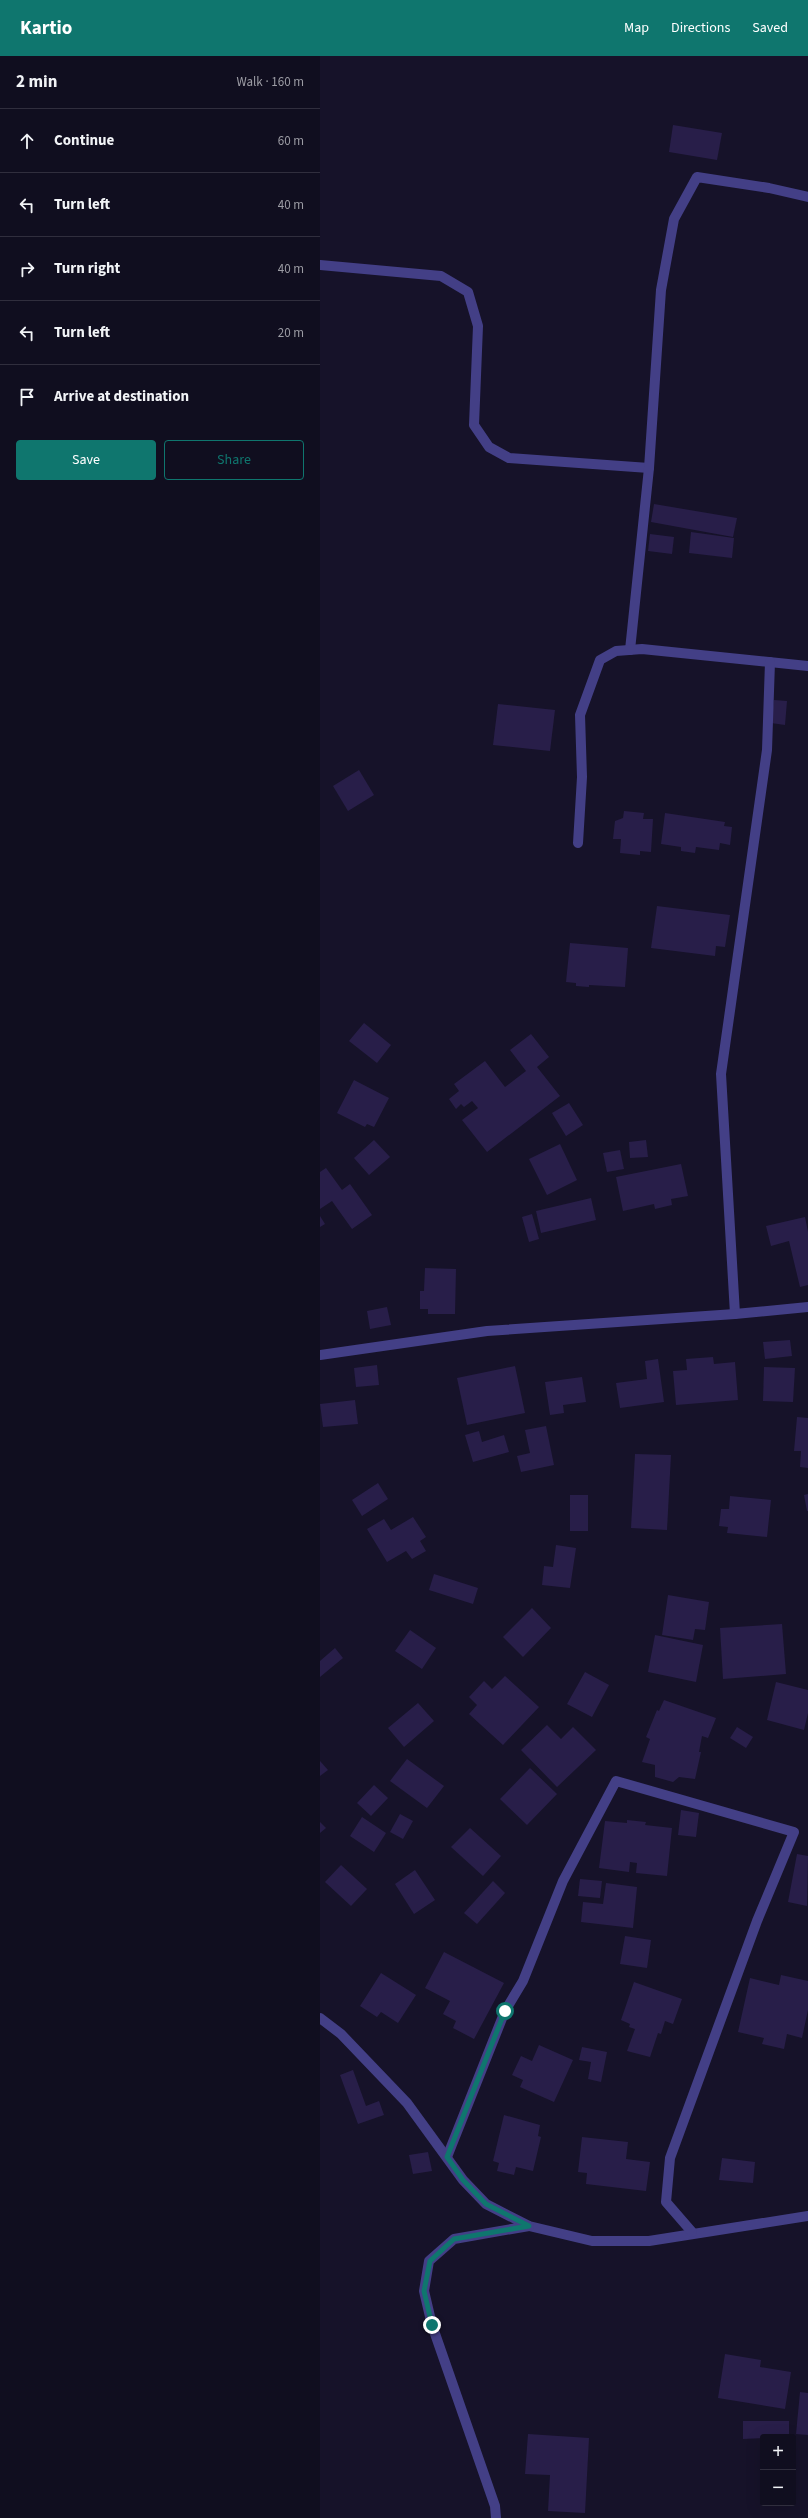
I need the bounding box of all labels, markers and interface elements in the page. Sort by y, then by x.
text: Kartio [20,15,72,42]
text: Map [624,18,649,38]
text: Directions [671,18,730,38]
text: Saved [752,18,788,38]
text: 2 min [16,70,57,94]
text: Walk · 160 m [236,73,304,91]
icon: ahead [16,130,38,152]
text: Continue [54,130,114,151]
text: 60 m [278,132,304,150]
icon: left [16,194,38,216]
text: Turn left [54,194,110,215]
text: 40 m [278,196,304,214]
icon: right [16,258,38,280]
text: Turn right [54,258,120,279]
text: 40 m [278,260,304,278]
icon: left [16,322,38,344]
text: Turn left [54,322,110,343]
text: 20 m [278,324,304,342]
icon: arrive [16,386,38,408]
text: Arrive at destination [54,386,189,407]
button: Save [16,440,156,480]
button: Share [164,440,304,480]
route start [496,2002,514,2020]
route end [423,2316,441,2334]
map controls [760,2434,796,2506]
button: + [760,2434,796,2470]
button: − [760,2470,796,2506]

